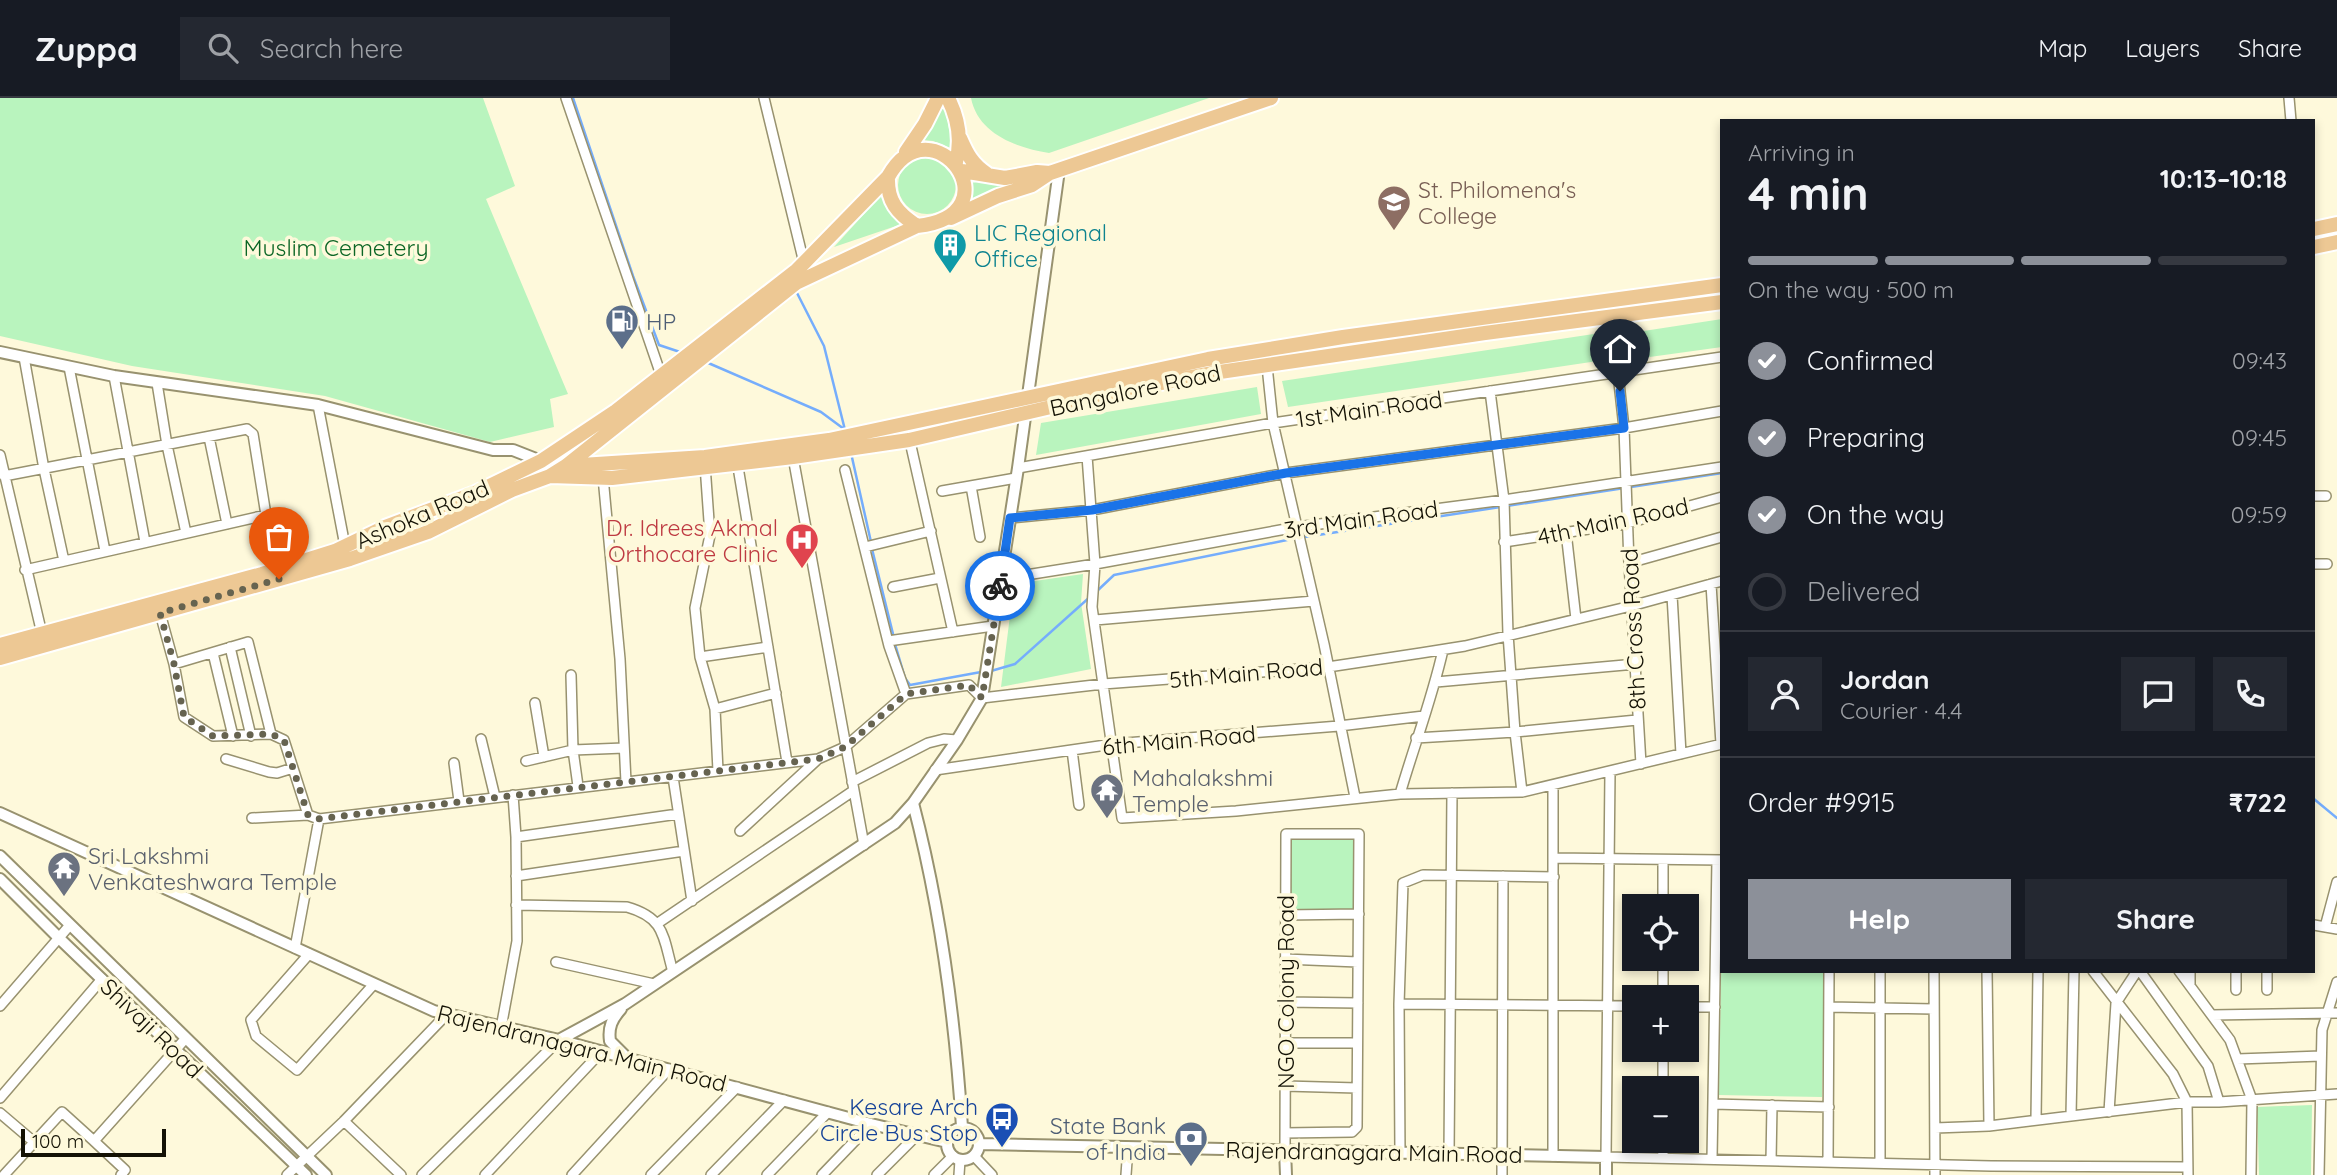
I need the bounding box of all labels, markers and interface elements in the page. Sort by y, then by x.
search box [180,17,670,80]
text: Zuppa [35,28,138,69]
icon: search [204,29,242,67]
text: Search here [260,32,403,65]
text: Map [2038,33,2087,63]
text: Layers [2125,33,2200,63]
text: Share [2238,33,2302,63]
text: Arriving in [1748,138,1855,167]
text: 10:13–10:18 [2160,162,2287,195]
text: 4 min [1748,164,1869,222]
place label: St. Philomena's College [1418,175,1576,230]
school or university icon: St. Philomena's College [1375,183,1413,232]
place label: LIC Regional Office [974,218,1107,273]
building icon: LIC Regional Office [931,226,969,275]
park label: Muslim Cemetery [244,233,428,262]
text: On the way · 500 m [1748,275,1954,304]
fuel station icon: HP [603,302,641,351]
place label: HP [646,307,676,336]
pin [1590,319,1650,391]
icon: home [1601,330,1639,368]
icon: check [1748,342,1786,380]
text: Confirmed [1807,344,1934,377]
text: 09:43 [2232,346,2287,375]
street label: Bangalore Road [1047,358,1223,422]
street label: 1st Main Road [1294,384,1444,434]
icon: check [1748,419,1786,457]
text: Preparing [1807,421,1925,454]
text: 09:45 [2231,423,2287,452]
street label: Ashoka Road [351,473,493,555]
street label: 4th Main Road [1535,491,1691,551]
street label: 3rd Main Road [1282,494,1440,544]
icon: check [1748,496,1786,534]
text: On the way [1807,498,1945,531]
text: 09:59 [2231,500,2287,529]
pin [249,507,309,579]
place label: Dr. Idrees Akmal Orthocare Clinic [606,513,778,568]
icon: bag [260,518,298,556]
hospital icon: Dr. Idrees Akmal Orthocare Clinic [783,521,821,570]
street label: 8th Cross Road [1614,547,1652,711]
courier [965,551,1035,621]
icon: bike [981,567,1019,605]
text: Delivered [1807,575,1920,608]
street label: 5th Main Road [1168,652,1324,694]
button: person [1748,657,1822,731]
button: chat [2121,657,2195,731]
button: phone [2213,657,2287,731]
text: Jordan [1840,663,1929,696]
text: Courier · 4.4 [1840,696,1962,725]
street label: 6th Main Road [1101,719,1257,761]
place label: Mahalakshmi Temple [1132,763,1273,818]
temple icon: Mahalakshmi Temple [1088,771,1126,820]
text: Order #9915 [1748,786,1895,819]
text: ₹722 [2229,786,2287,819]
place label: Sri Lakshmi Venkateshwara Temple [88,841,337,896]
temple icon: Sri Lakshmi Venkateshwara Temple [45,849,83,898]
button: Help [1748,879,2011,959]
button: Share [2025,879,2287,959]
map controls [1622,894,1699,1153]
button: locate [1622,894,1699,971]
street label: NGO Colony Road [1271,895,1300,1089]
street label: Shivaji Road [95,972,209,1084]
button: + [1622,985,1699,1062]
street label: Rajendranagara Main Road [434,998,730,1098]
button: − [1622,1076,1699,1153]
place label: Kesare Arch Circle Bus Stop [820,1092,978,1147]
bus stop icon: Kesare Arch Circle Bus Stop [983,1100,1021,1149]
place label: State Bank of India [1050,1111,1166,1166]
bank icon: State Bank of India [1172,1119,1210,1168]
scale bar [21,1126,166,1158]
text: 100 m [32,1129,84,1153]
street label: Rajendranagara Main Road [1225,1135,1523,1169]

